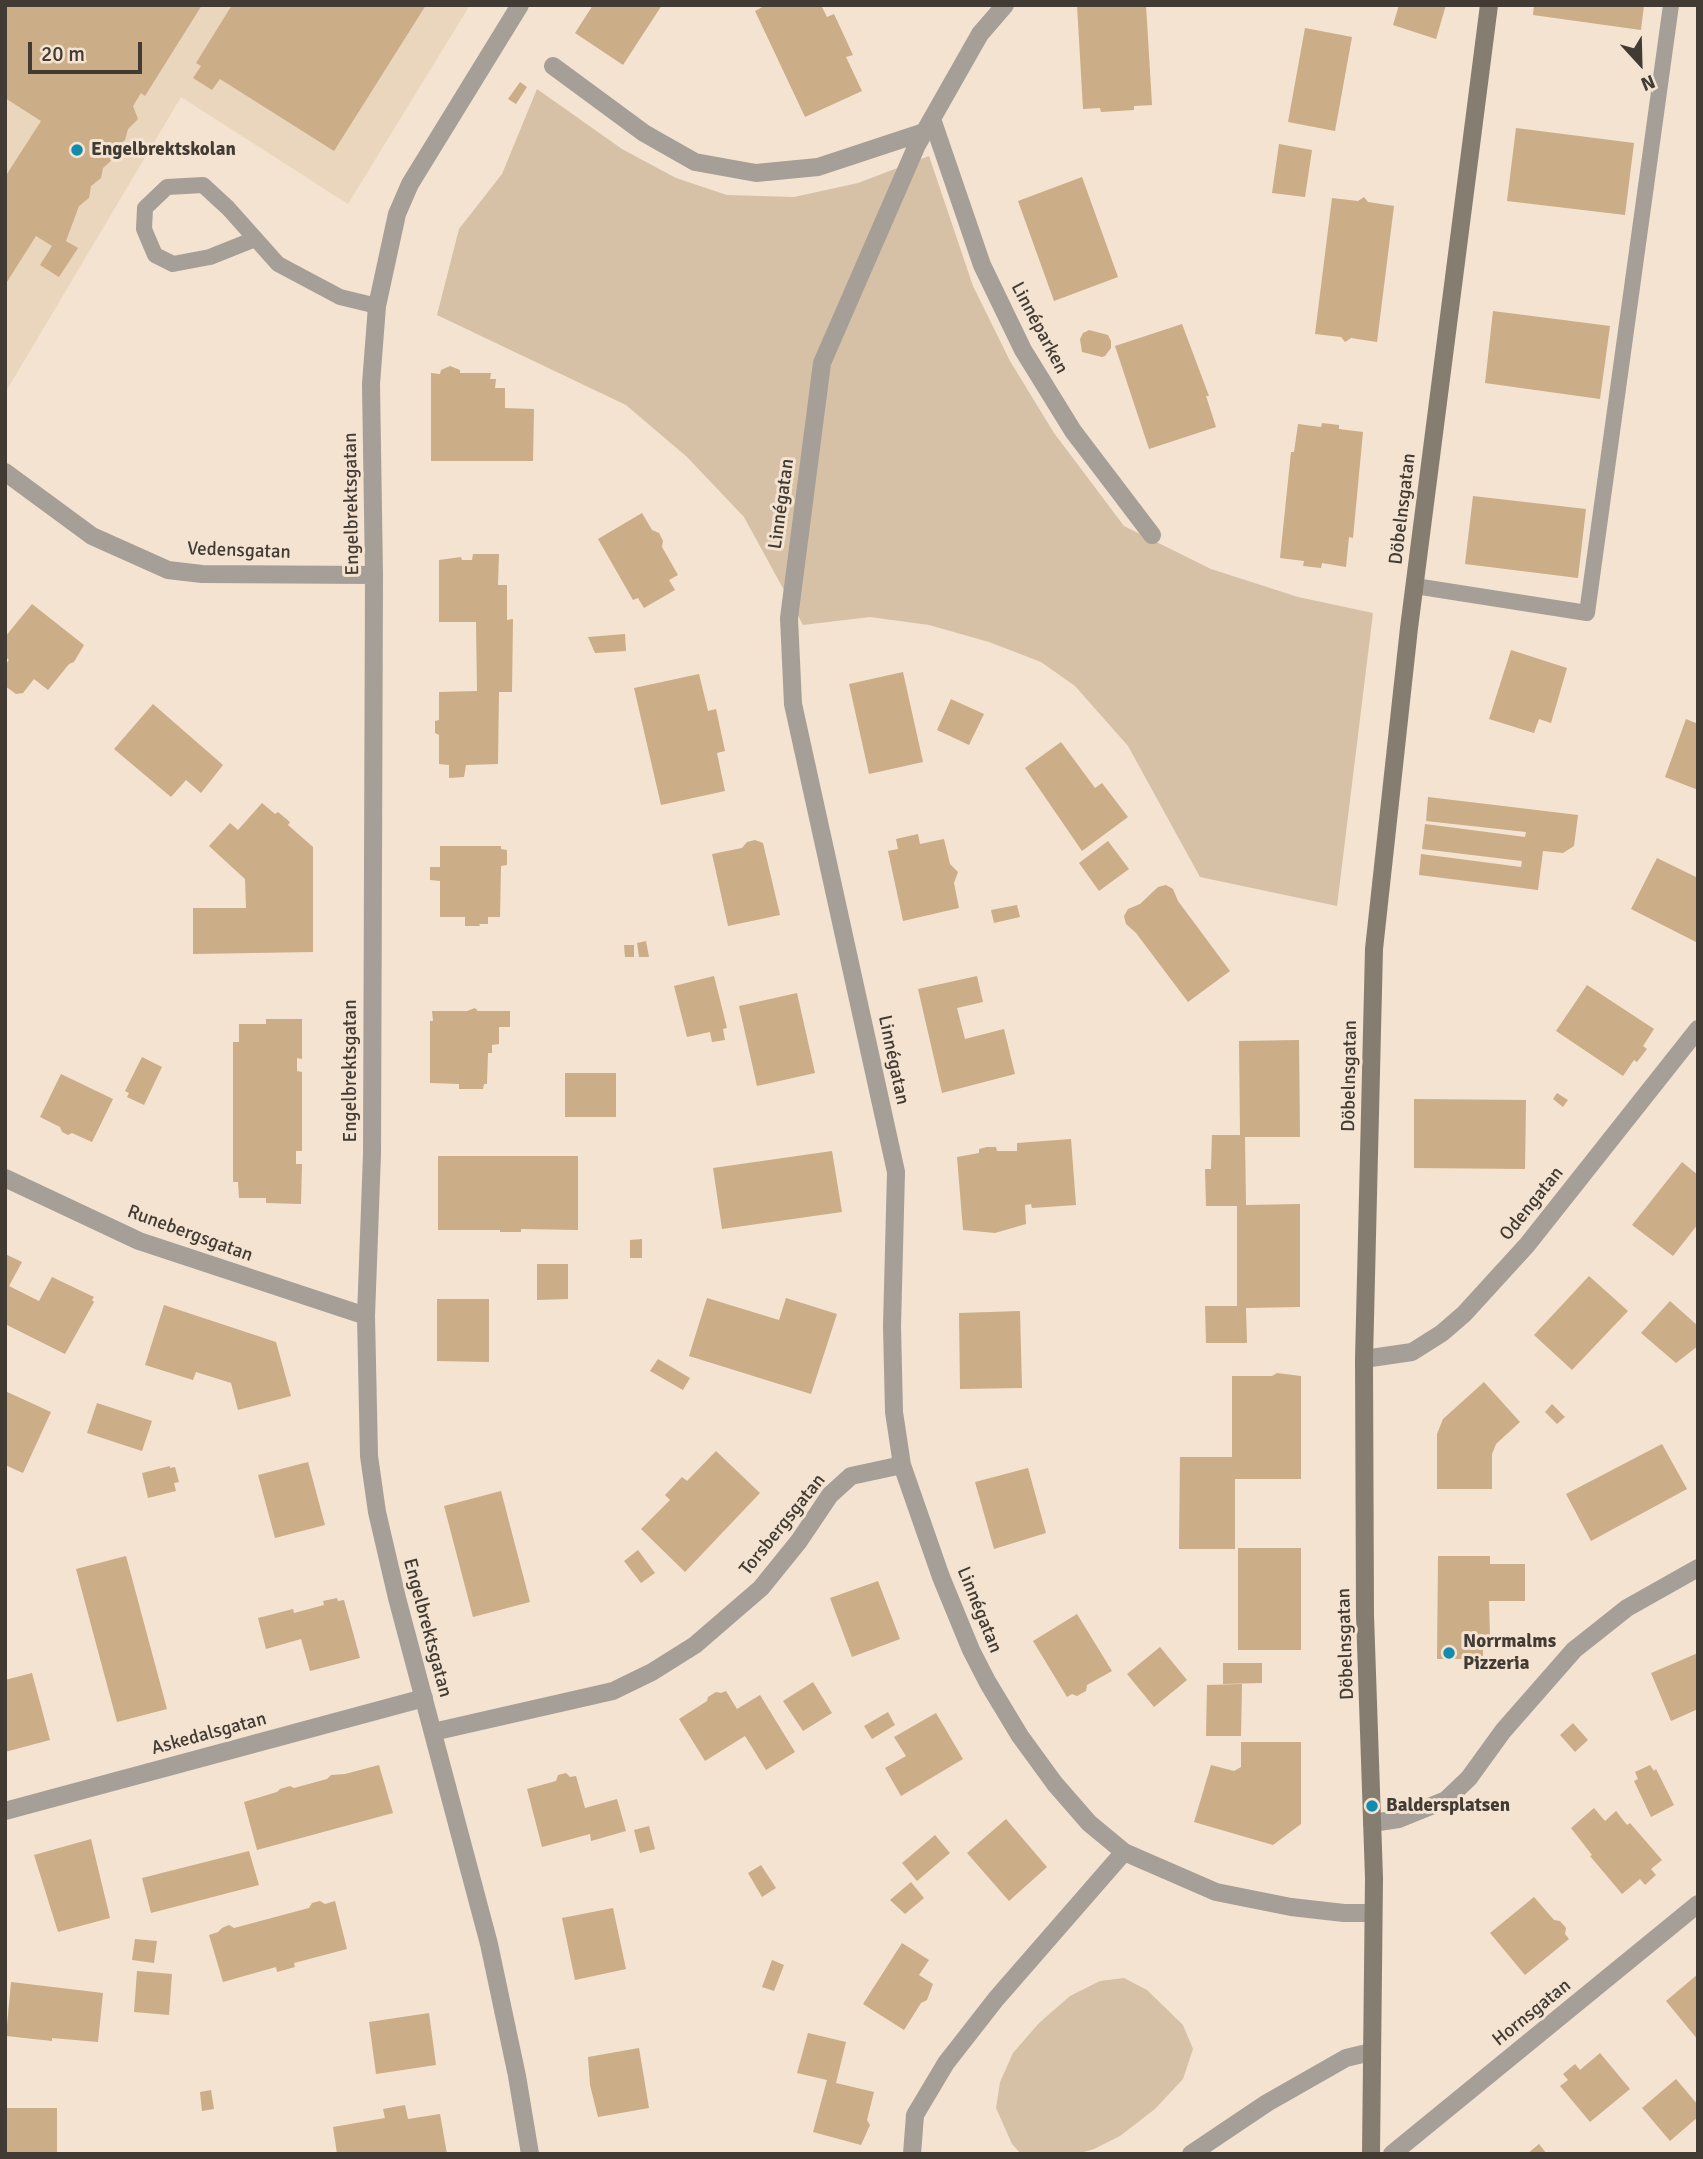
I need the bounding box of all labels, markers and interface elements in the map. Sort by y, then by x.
scale bar [32,28,145,72]
north arrow [1605,28,1675,98]
text: 20 m [41,41,85,67]
text: N [1637,69,1658,96]
place label: Engelbrektskolan [91,139,236,161]
marker: Engelbrektskolan [69,142,85,158]
street label: Linnéparken [1005,278,1073,378]
street label: Engelbrektsgatan [339,432,365,576]
street label: Döbelnsgatan [1385,452,1421,566]
street label: Linnégatan [764,457,800,551]
street label: Vedensgatan [187,538,291,564]
street label: Engelbrektsgatan [340,1000,362,1142]
street label: Linnégatan [872,1013,914,1107]
street label: Döbelnsgatan [1338,1020,1362,1132]
street label: Odengatan [1495,1162,1569,1246]
street label: Runebergsgatan [124,1201,256,1267]
street label: Torsbergsgatan [735,1470,831,1580]
street label: Engelbrektsgatan [397,1556,457,1700]
street label: Linnégatan [951,1564,1007,1656]
street label: Döbelnsgatan [1333,1588,1359,1700]
place label: Norrmalms Pizzeria [1463,1631,1556,1675]
marker: Norrmalms Pizzeria [1441,1645,1457,1661]
street label: Askedalsgatan [149,1708,269,1760]
place label: Baldersplatsen [1386,1795,1510,1817]
marker: Baldersplatsen [1364,1798,1380,1814]
street label: Hornsgatan [1488,1974,1576,2052]

